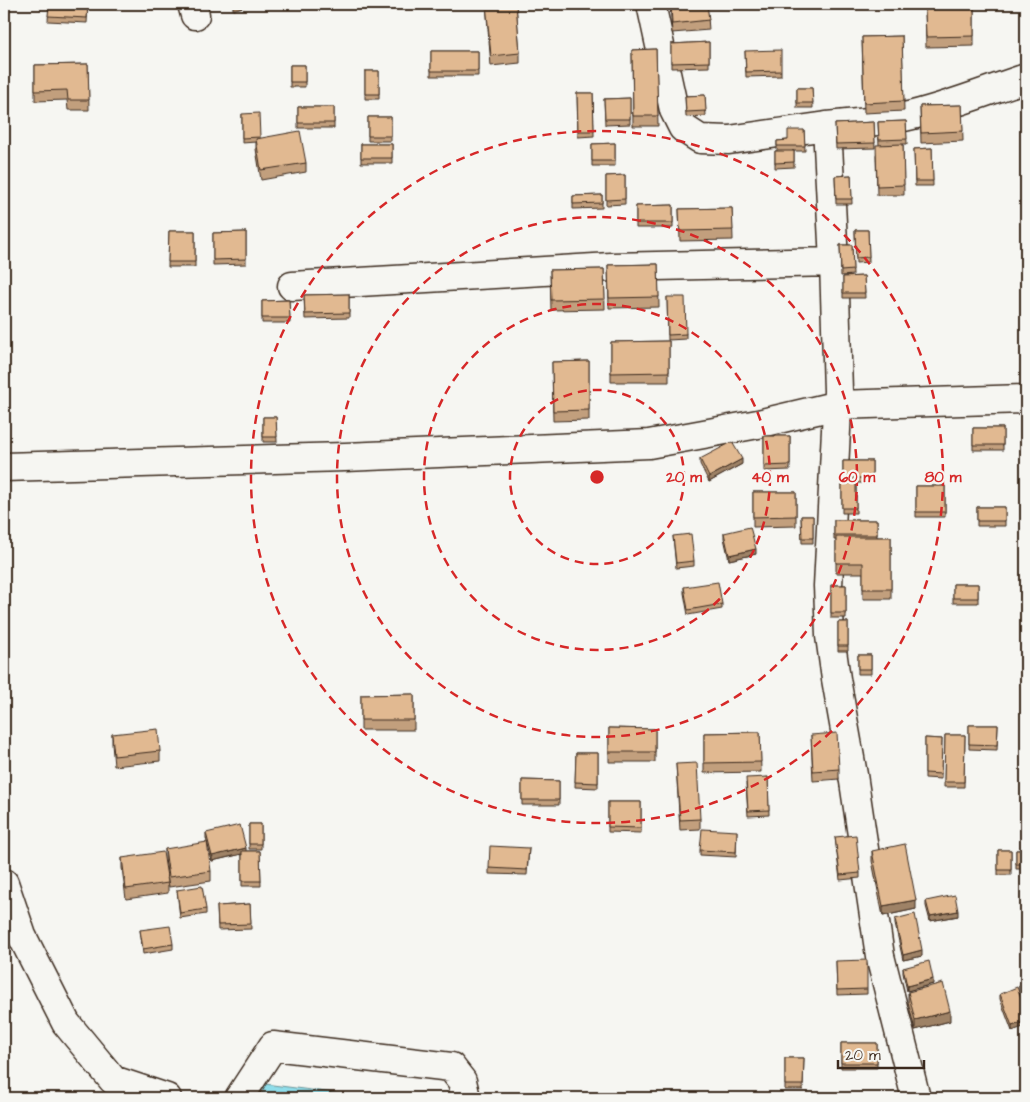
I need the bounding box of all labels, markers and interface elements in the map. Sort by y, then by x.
text: 20 m [665,467,702,488]
text: 40 m [751,467,789,488]
text: 60 m [839,467,876,488]
text: 80 m [925,467,962,488]
centre of rings [588,468,606,486]
scale bar [838,1037,924,1069]
text: 20 m [845,1045,881,1066]

